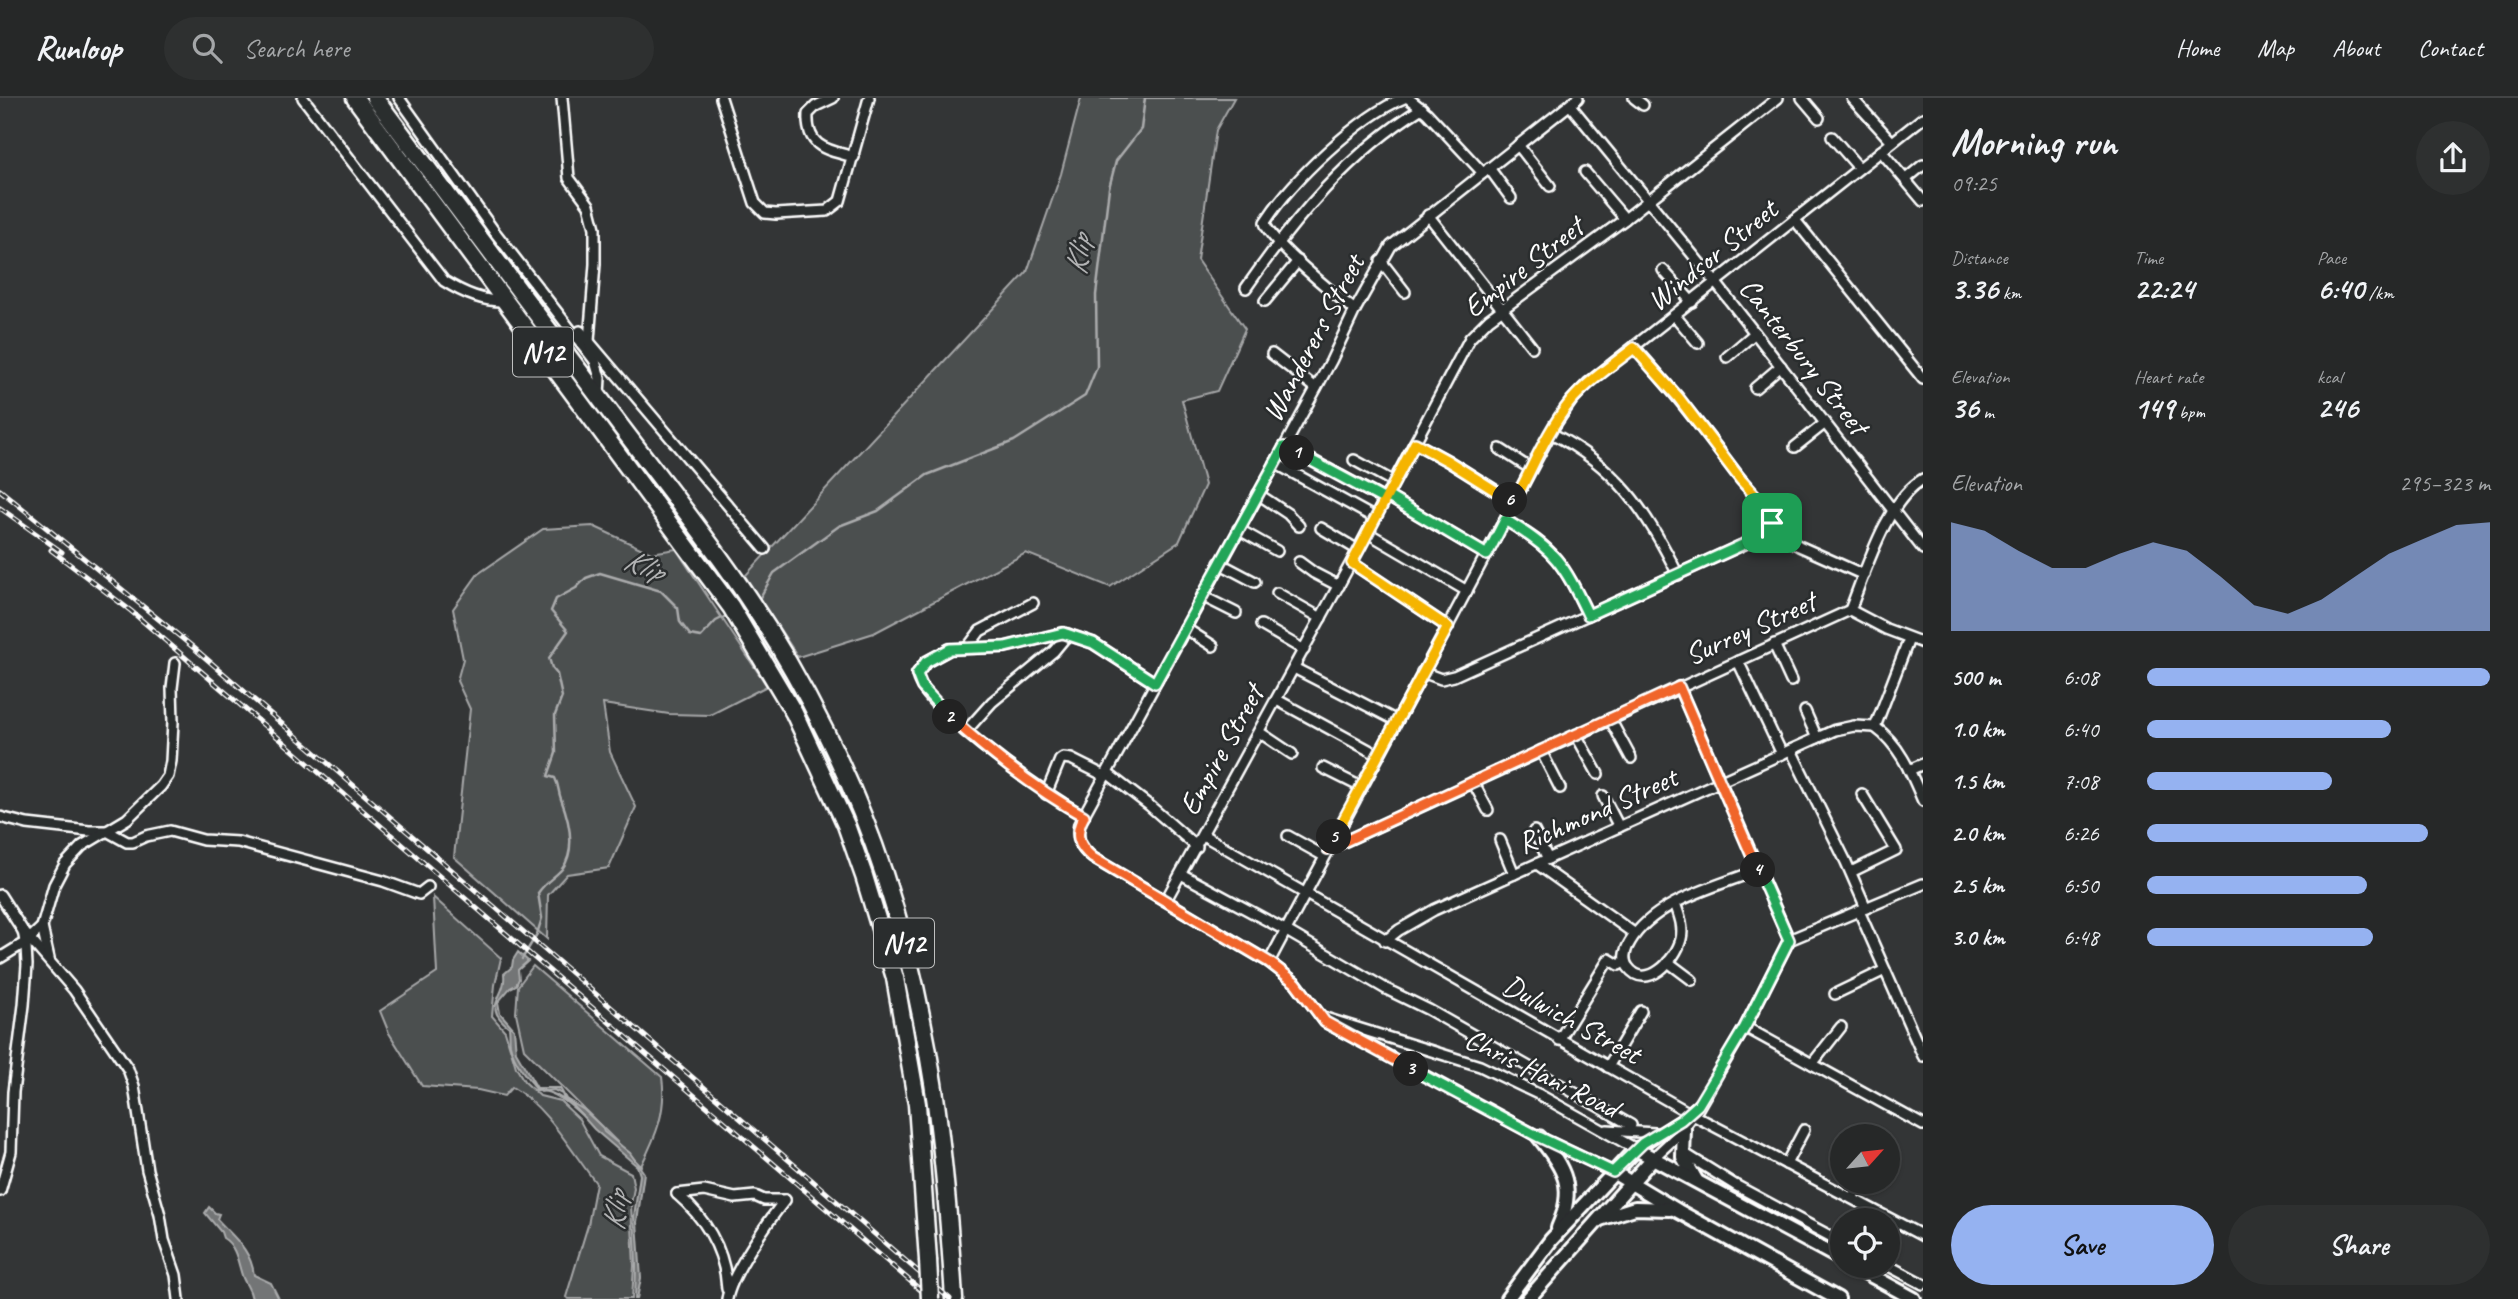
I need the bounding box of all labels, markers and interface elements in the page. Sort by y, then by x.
search box [164,17,654,80]
text: Runloop [35,27,122,69]
icon: search [188,29,226,67]
text: Search here [244,32,349,65]
text: Home [2176,33,2219,63]
text: Map [2257,33,2294,63]
text: About [2332,33,2380,63]
text: Contact [2418,33,2483,63]
text: Morning run [1951,119,2117,166]
button: share [2416,121,2490,195]
text: 09:25 [1951,169,1997,198]
street label: Windsor Street [1639,189,1787,319]
street label: Empire Street [1455,206,1594,326]
water label: Klip [1055,228,1101,277]
street label: Wanderers Street [1253,245,1374,428]
text: Distance [1951,246,2008,270]
text: Time [2134,246,2163,270]
text: Pace [2317,246,2346,270]
street label: Canterbury Street [1731,270,1880,445]
text: 3.36 [1951,270,1998,308]
text: 22:24 [2134,270,2194,308]
text: 6:40 [2317,270,2364,308]
text: km [1998,281,2021,305]
text: /km [2364,281,2394,305]
road number: N12 [513,328,573,376]
text: Elevation [1951,365,2009,389]
text: Heart rate [2134,365,2203,389]
text: kcal [2317,365,2342,389]
text: 36 [1951,389,1979,427]
text: 149 [2134,389,2174,427]
text: 246 [2317,389,2358,427]
text: m [1979,400,1994,424]
text: bpm [2174,400,2205,424]
pin: 1 [1280,436,1314,470]
text: 1 [1292,440,1301,464]
text: Elevation [1951,469,2022,498]
text: 295–323 m [2399,469,2490,498]
pin: 6 [1492,482,1528,518]
text: 6 [1505,487,1514,511]
pin [1742,493,1802,553]
icon: arrive [1753,504,1791,542]
water label: Klip [618,539,674,593]
street label: Surrey Street [1679,581,1825,674]
text: 500 m [1951,663,2000,692]
text: 6:08 [2063,663,2099,692]
street label: Empire Street [1170,675,1274,822]
pin: 2 [932,700,968,734]
text: 2 [945,704,954,728]
text: 1.0 km [1951,715,2005,744]
text: 6:40 [2063,715,2099,744]
street label: Richmond Street [1511,757,1685,862]
text: 1.5 km [1951,767,2004,796]
text: 7:08 [2063,767,2099,796]
text: 2.0 km [1951,819,2005,848]
text: 6:26 [2063,819,2099,848]
pin: 5 [1316,820,1352,854]
text: 5 [1329,824,1338,848]
pin: 4 [1740,852,1776,888]
text: 4 [1753,857,1762,881]
text: 2.5 km [1951,871,2004,900]
text: 6:50 [2063,871,2099,900]
road number: N12 [874,918,934,968]
text: 3.0 km [1951,923,2005,952]
text: 6:48 [2063,923,2099,952]
street label: Dulwich Street [1496,966,1650,1074]
street label: Chris Hani Road [1459,1019,1629,1128]
pin: 3 [1394,1052,1428,1086]
text: 3 [1406,1056,1415,1080]
north arrow [1830,1124,1900,1194]
map controls [1830,1124,1900,1278]
water label: Klip [593,1185,637,1232]
button: Save [1951,1205,2214,1285]
button: Share [2228,1205,2490,1285]
button: locate [1830,1208,1900,1278]

